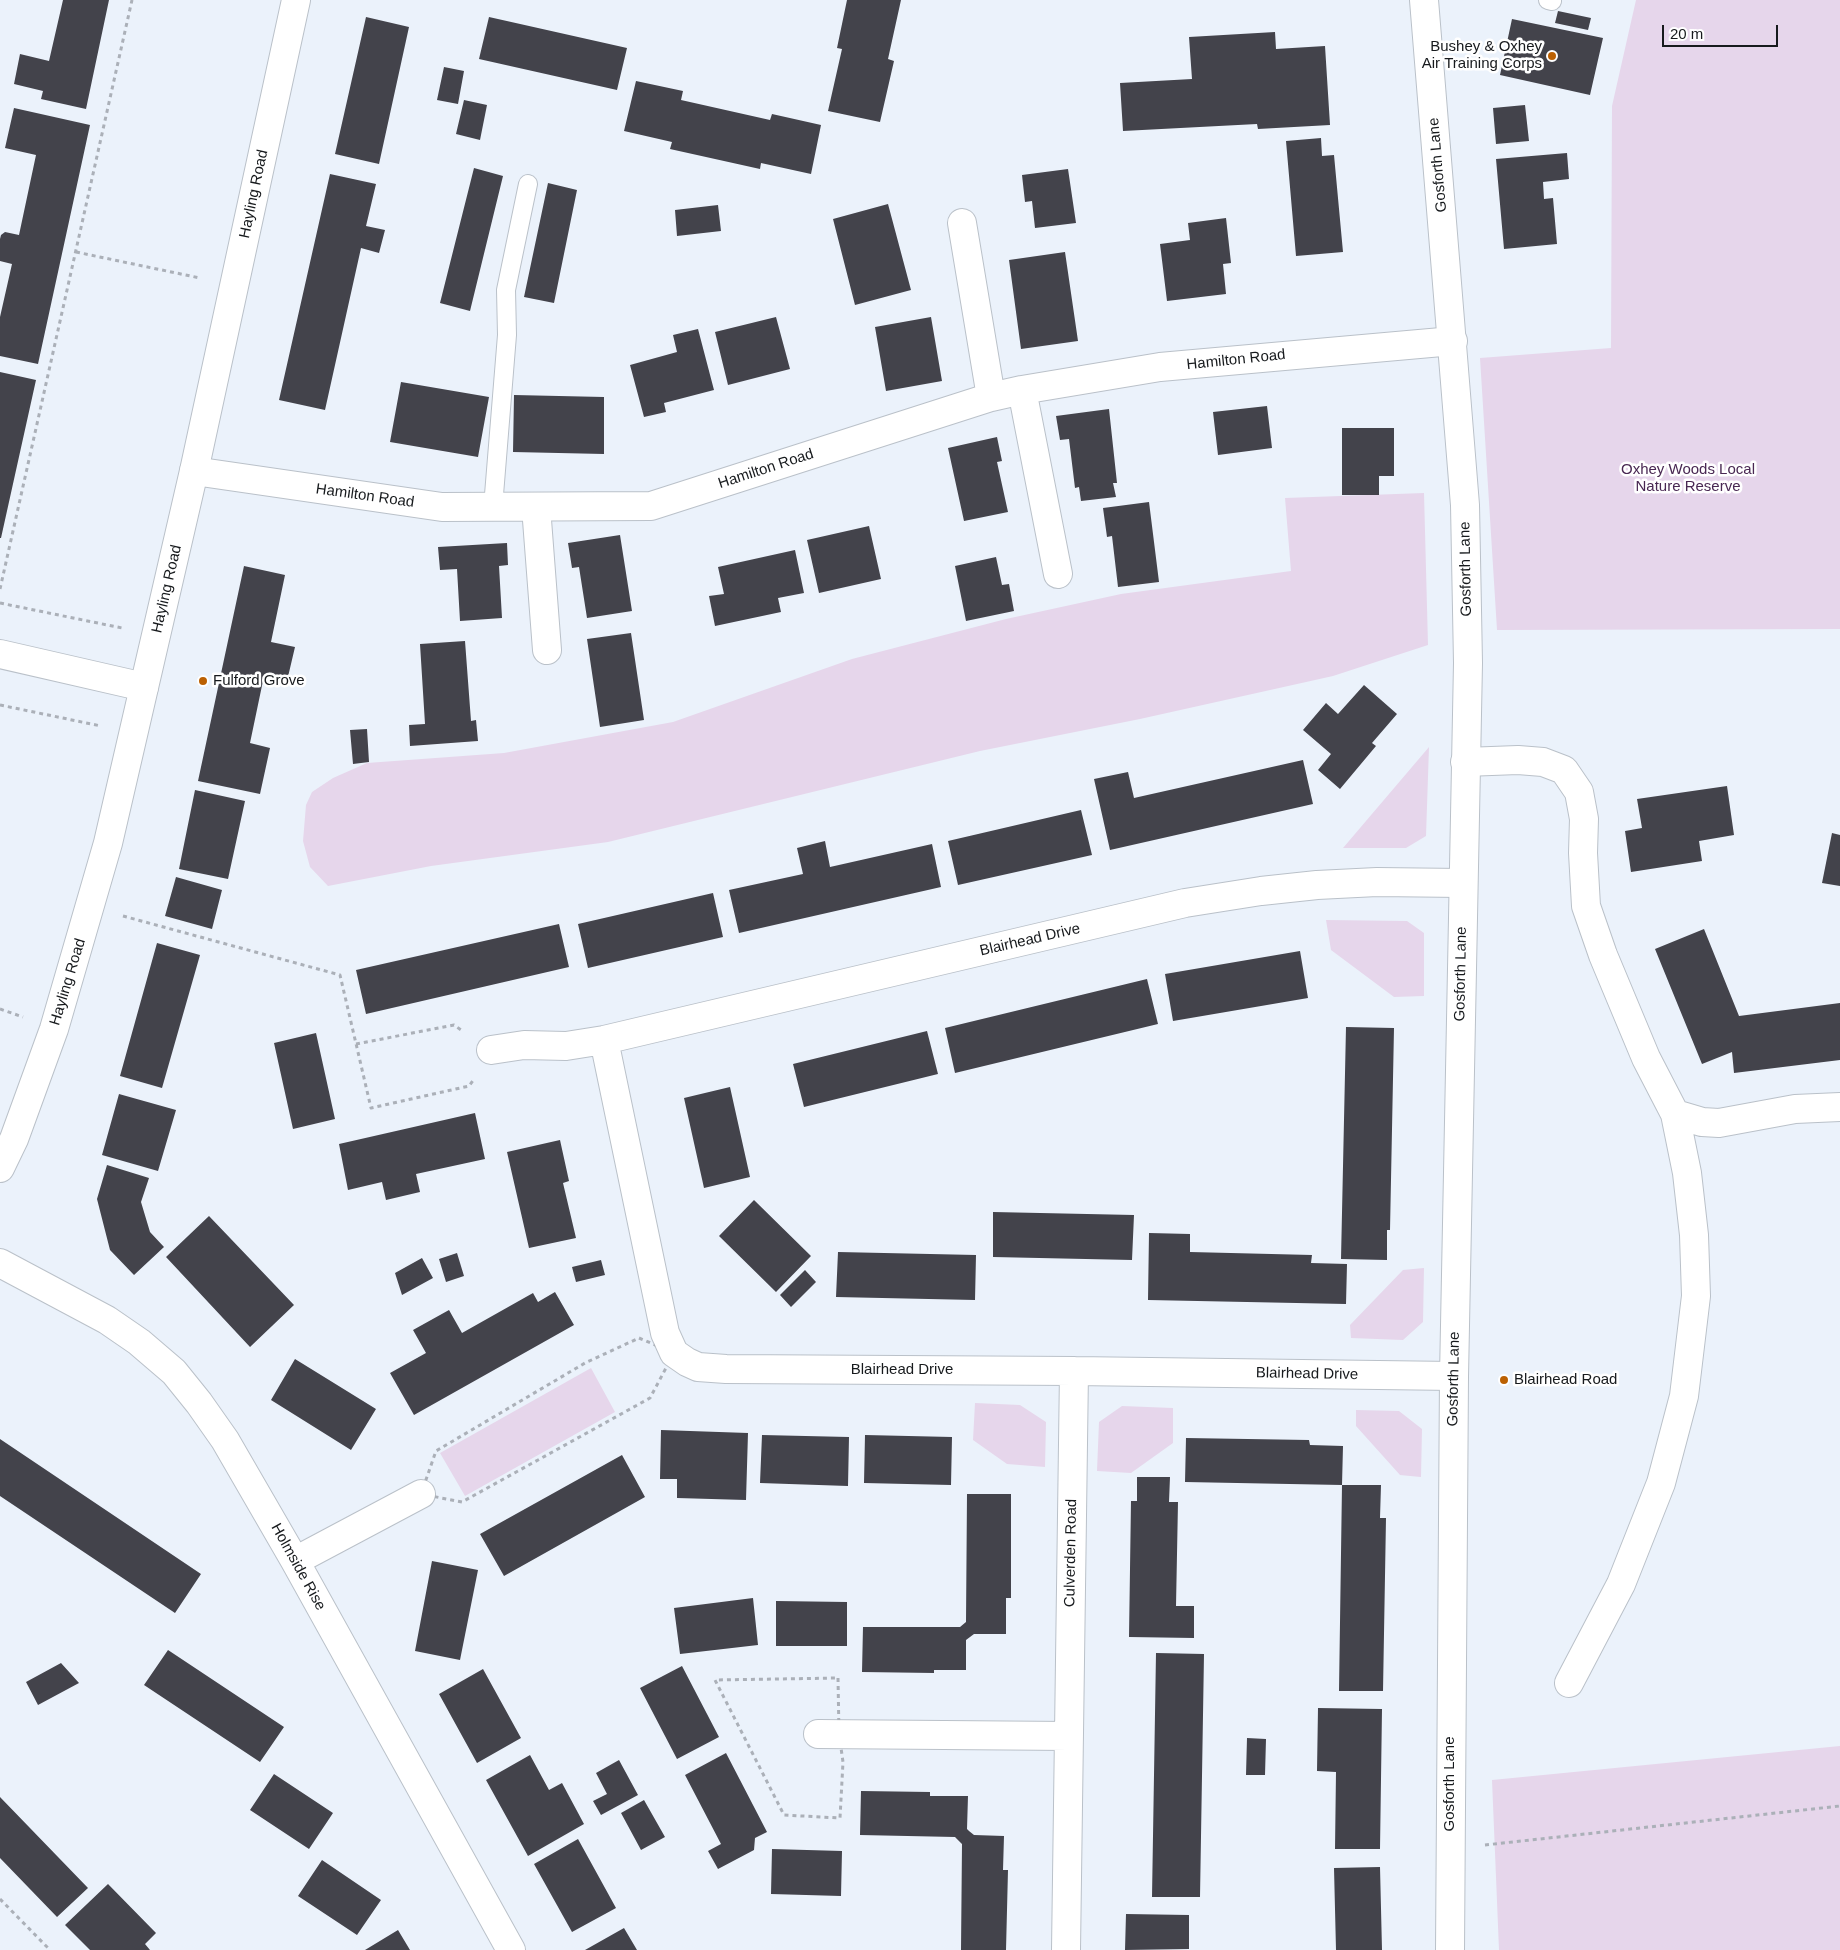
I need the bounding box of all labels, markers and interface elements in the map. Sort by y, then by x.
scale bar [1665,15,1781,47]
text: 20 m [1670,25,1703,42]
place label: Bushey & Oxhey Air Training Corps [1422,38,1542,73]
marker: Bushey & Oxhey Air Training Corps [1546,50,1558,62]
street label: Gosforth Lane [1425,117,1451,213]
street label: Hayling Road [236,148,272,240]
street label: Hamilton Road [1186,346,1286,374]
street label: Hamilton Road [716,445,816,493]
park label: Oxhey Woods Local Nature Reserve [1621,461,1755,496]
street label: Hamilton Road [315,480,415,512]
street label: Gosforth Lane [1456,521,1476,617]
street label: Hayling Road [148,543,186,635]
place label: Fulford Grove [213,672,305,690]
marker: Fulford Grove [197,675,209,687]
street label: Blairhead Drive [978,920,1082,960]
street label: Gosforth Lane [1451,926,1471,1022]
street label: Hayling Road [46,936,90,1028]
street label: Gosforth Lane [1444,1331,1464,1427]
street label: Blairhead Drive [851,1361,953,1379]
street label: Blairhead Drive [1256,1364,1358,1384]
place label: Blairhead Road [1514,1371,1617,1389]
marker: Blairhead Road [1498,1374,1510,1386]
street label: Culverden Road [1061,1499,1081,1607]
street label: Holmside Rise [267,1520,329,1614]
street label: Gosforth Lane [1441,1736,1459,1832]

